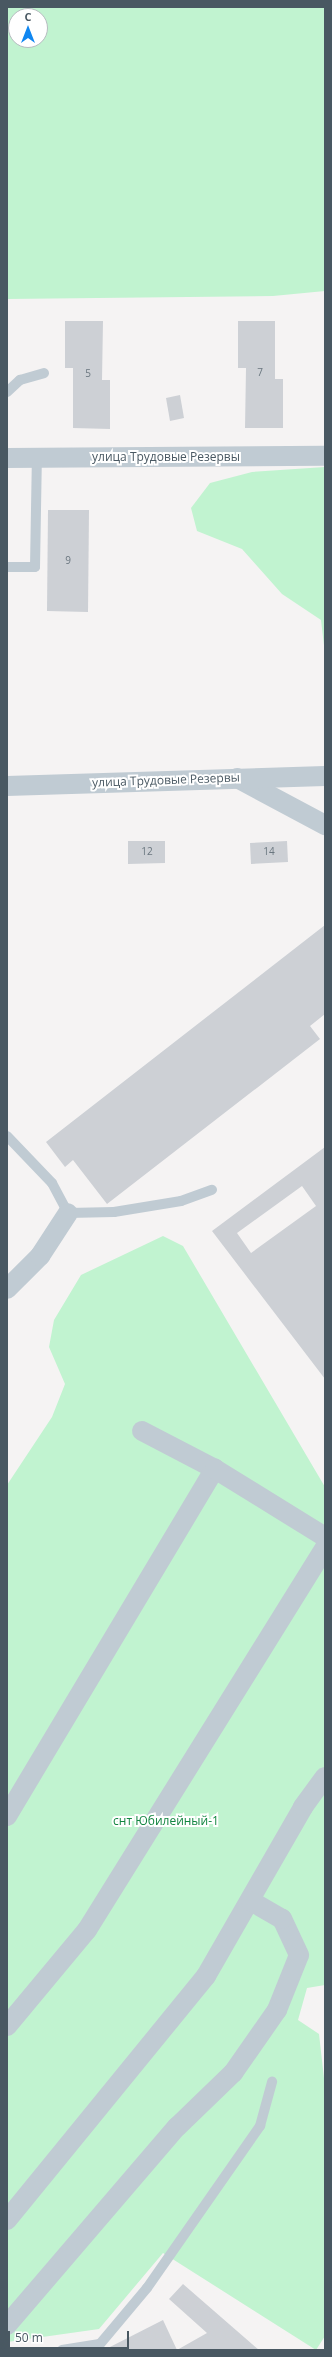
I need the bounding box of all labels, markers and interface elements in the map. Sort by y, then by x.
north arrow [8,8,48,48]
text: С [24,9,32,24]
house number: 7 [257,367,263,379]
house number: 5 [85,368,91,380]
street label: улица Трудовые Резервы [92,450,240,464]
house number: 9 [65,555,71,567]
street label: улица Трудовые Резервы [92,770,240,790]
house number: 12 [141,846,153,858]
house number: 14 [263,846,275,858]
park label: снт Юбилейный-1 [113,1814,219,1828]
scale bar [10,2323,131,2349]
text: 50 m [15,2329,43,2346]

